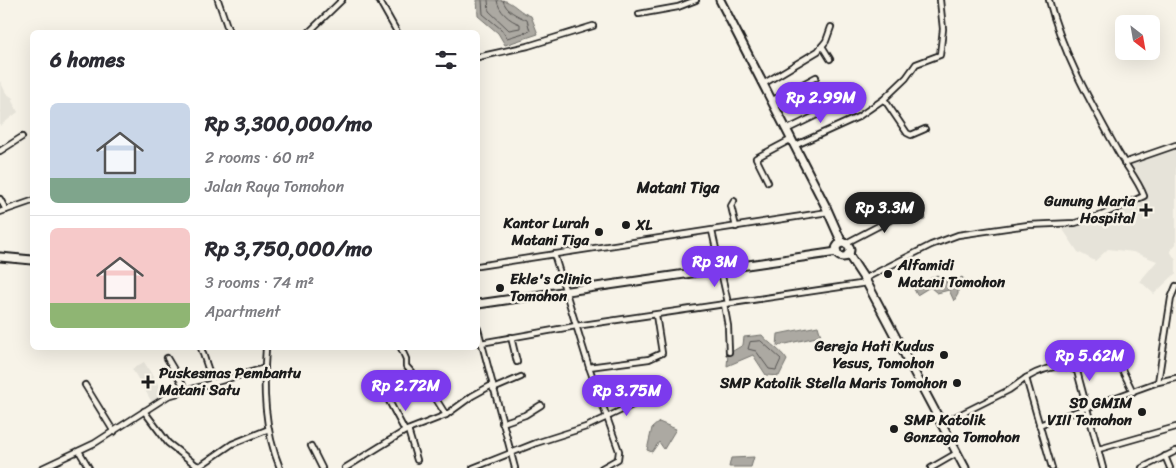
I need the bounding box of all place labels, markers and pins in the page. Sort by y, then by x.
pin: Rp 2.99M [769,82,873,124]
place label: Gunung Maria Hospital [1043,188,1136,231]
pin: Rp 3.3M [839,192,931,234]
marker: Gunung Maria Hospital [1139,203,1153,217]
place label: Kantor Lurah Matani Tiga [503,210,589,253]
place label: XL [635,212,653,238]
marker: XL [620,219,632,231]
marker: Kantor Lurah Matani Tiga [593,226,605,238]
pin: Rp 3M [680,246,750,288]
place label: Alfamidi Matani Tomohon [897,252,1006,295]
place label: Ekle's Clinic Tomohon [510,266,592,309]
marker: Alfamidi Matani Tomohon [882,268,894,280]
marker: Ekle's Clinic Tomohon [494,282,506,294]
place label: Gereja Hati Kudus Yesus, Tomohon [814,333,935,376]
pin: Rp 5.62M [1038,340,1142,382]
marker: Gereja Hati Kudus Yesus, Tomohon [938,349,950,361]
place label: Puskesmas Pembantu Matani Satu [158,360,302,403]
pin: Rp 2.72M [354,370,458,412]
place label: SMP Katolik Stella Maris Tomohon [719,370,948,396]
pin: Rp 3.75M [575,374,679,417]
marker: Puskesmas Pembantu Matani Satu [141,375,155,389]
marker: SMP Katolik Stella Maris Tomohon [951,377,963,389]
place label: SD GMIM VIII Tomohon [1047,390,1133,433]
marker: SD GMIM VIII Tomohon [1136,406,1148,418]
place label: SMP Katolik Gonzaga Tomohon [903,407,1021,450]
marker: SMP Katolik Gonzaga Tomohon [888,423,900,435]

